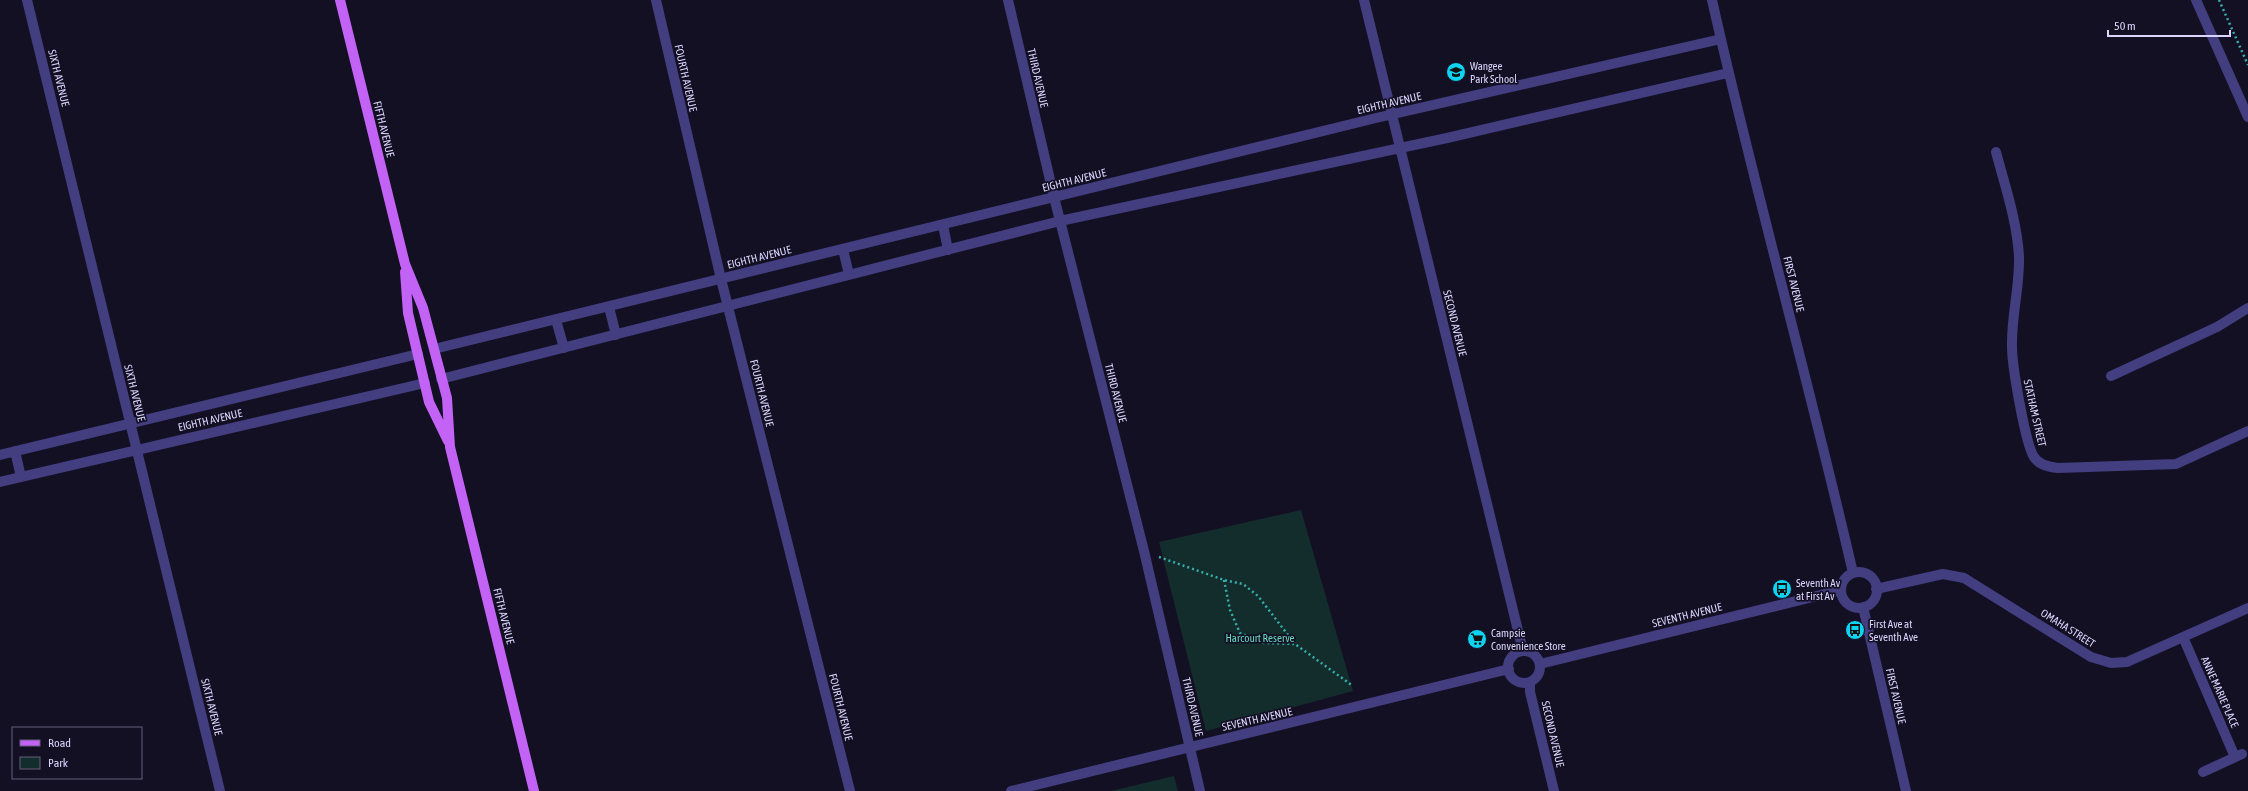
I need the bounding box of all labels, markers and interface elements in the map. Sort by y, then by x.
scale bar [2108,12,2230,38]
text: 50 m [2114,19,2136,33]
street label: FOURTH AVENUE [672,43,700,113]
street label: THIRD AVENUE [1025,47,1051,109]
street label: SIXTH AVENUE [46,48,72,108]
place label: Wangee Park School [1470,60,1517,85]
school or university icon: Wangee Park School [1445,61,1467,83]
street label: EIGHTH AVENUE [1356,90,1422,116]
street label: FIFTH AVENUE [371,100,397,159]
street label: EIGHTH AVENUE [1041,166,1107,194]
street label: EIGHTH AVENUE [726,243,792,271]
street label: FIRST AVENUE [1781,255,1807,313]
street label: SECOND AVENUE [1441,289,1469,358]
street label: FOURTH AVENUE [748,358,776,428]
street label: THIRD AVENUE [1103,362,1129,424]
street label: SIXTH AVENUE [122,363,148,423]
street label: STATHAM STREET [2021,378,2049,448]
street label: EIGHTH AVENUE [177,407,243,433]
place label: Seventh Av at First Av [1796,577,1841,602]
bus stop icon: Seventh Av at First Av [1771,578,1793,600]
street label: FIFTH AVENUE [491,587,517,646]
street label: SEVENTH AVENUE [1651,600,1723,629]
street label: OMAHA STREET [2039,607,2097,650]
place label: First Ave at Seventh Ave [1869,618,1918,643]
bus stop icon: First Ave at Seventh Ave [1844,619,1866,641]
place label: Campsie Convenience Store [1491,627,1566,652]
supermarket icon: Campsie Convenience Store [1466,628,1488,650]
park label: Harcourt Reserve [1225,632,1295,644]
street label: ANNE MARIE PLACE [2199,655,2241,730]
street label: FIRST AVENUE [1884,667,1908,725]
street label: FOURTH AVENUE [827,672,855,742]
street label: THIRD AVENUE [1180,676,1206,738]
street label: SIXTH AVENUE [199,677,225,737]
street label: SECOND AVENUE [1540,700,1567,769]
street label: SEVENTH AVENUE [1221,705,1293,733]
legend [12,727,142,779]
text: Road [48,736,71,750]
text: Park [48,756,69,770]

